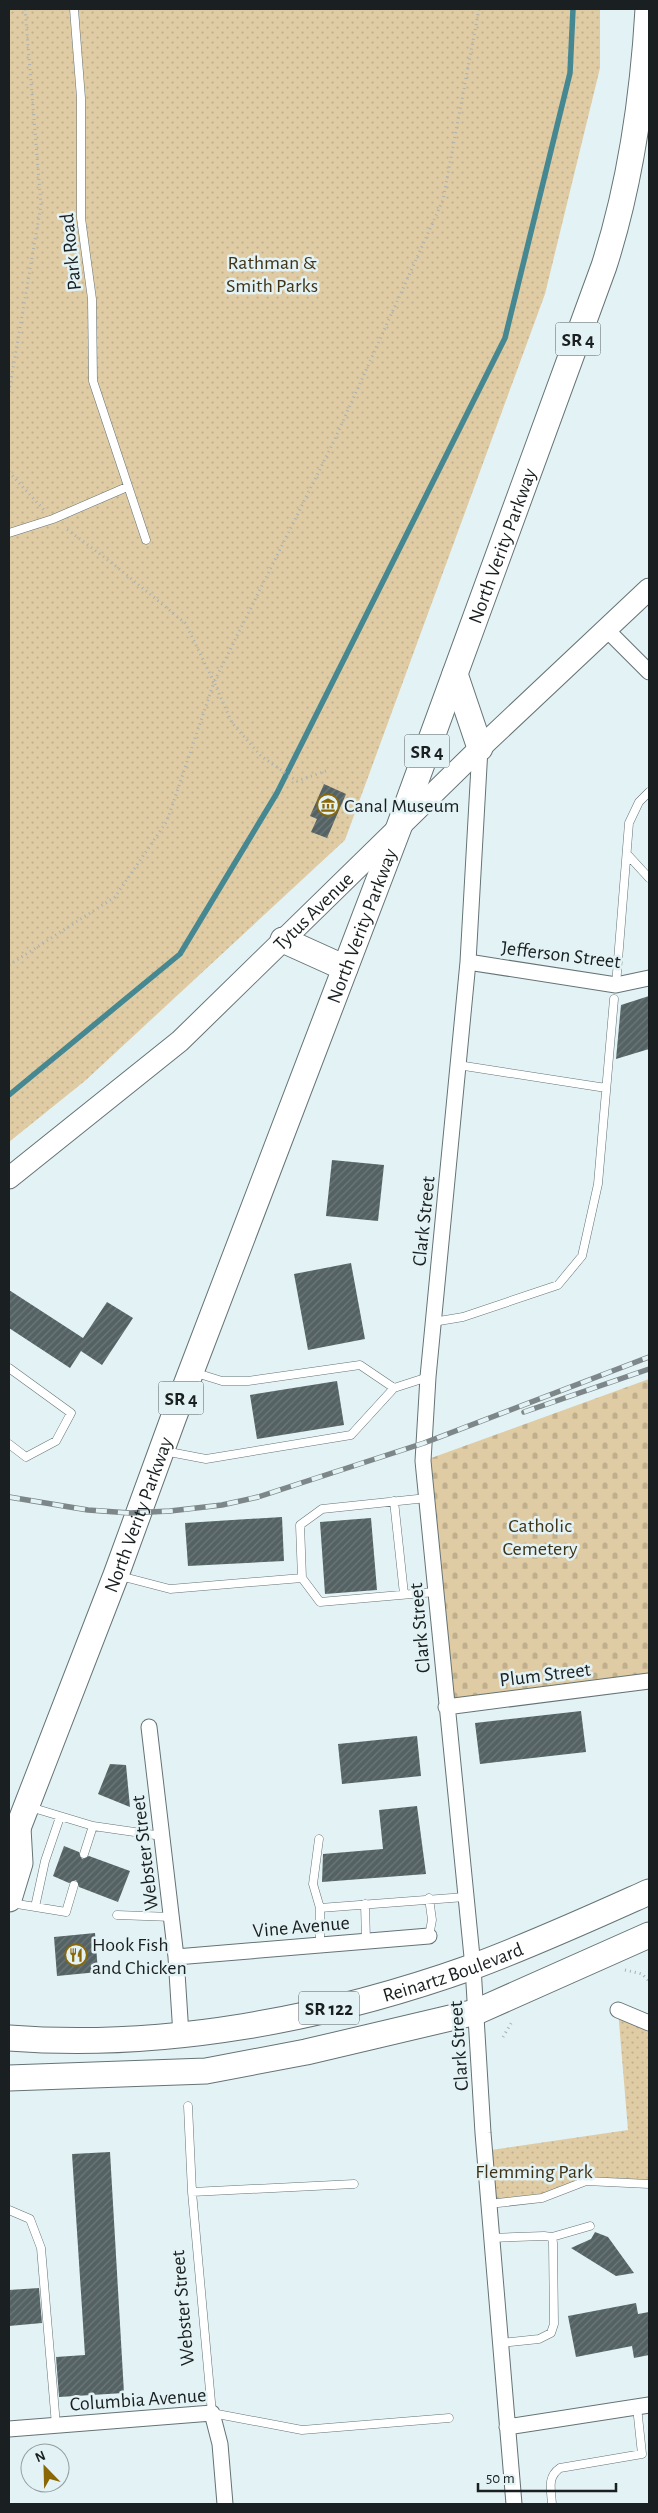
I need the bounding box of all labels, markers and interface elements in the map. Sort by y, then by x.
street label: Park Road [57,212,85,292]
park label: Rathman & Smith Parks [226,253,318,296]
road number: SR 4 [556,322,600,356]
street label: North Verity Parkway [465,465,540,626]
road number: SR 4 [404,734,450,768]
museum icon: Canal Museum [316,793,340,817]
place label: Canal Museum [344,796,459,816]
street label: North Verity Parkway [324,845,401,1006]
street label: Tytus Avenue [270,869,357,955]
street label: Jefferson Street [500,938,622,972]
street label: Clark Street [409,1175,439,1267]
road number: SR 4 [158,1382,204,1415]
street label: North Verity Parkway [101,1434,177,1596]
park label: Catholic Cemetery [503,1516,578,1559]
street label: Clark Street [406,1581,434,1674]
street label: Plum Street [498,1659,592,1691]
street label: Webster Street [128,1793,162,1912]
street label: Vine Avenue [252,1913,350,1941]
place label: Hook Fish and Chicken [92,1935,187,1978]
street label: Reinartz Boulevard [381,1939,526,2006]
restaurant icon: Hook Fish and Chicken [64,1943,88,1967]
road number: SR 122 [299,1992,359,2025]
street label: Clark Street [446,2000,472,2092]
park label: Flemming Park [475,2162,593,2182]
street label: Webster Street [168,2249,198,2367]
street label: Columbia Avenue [69,2385,207,2415]
north arrow [20,2443,70,2493]
text: N [33,2449,48,2465]
scale bar [478,2460,616,2492]
text: 50 m [486,2471,515,2486]

